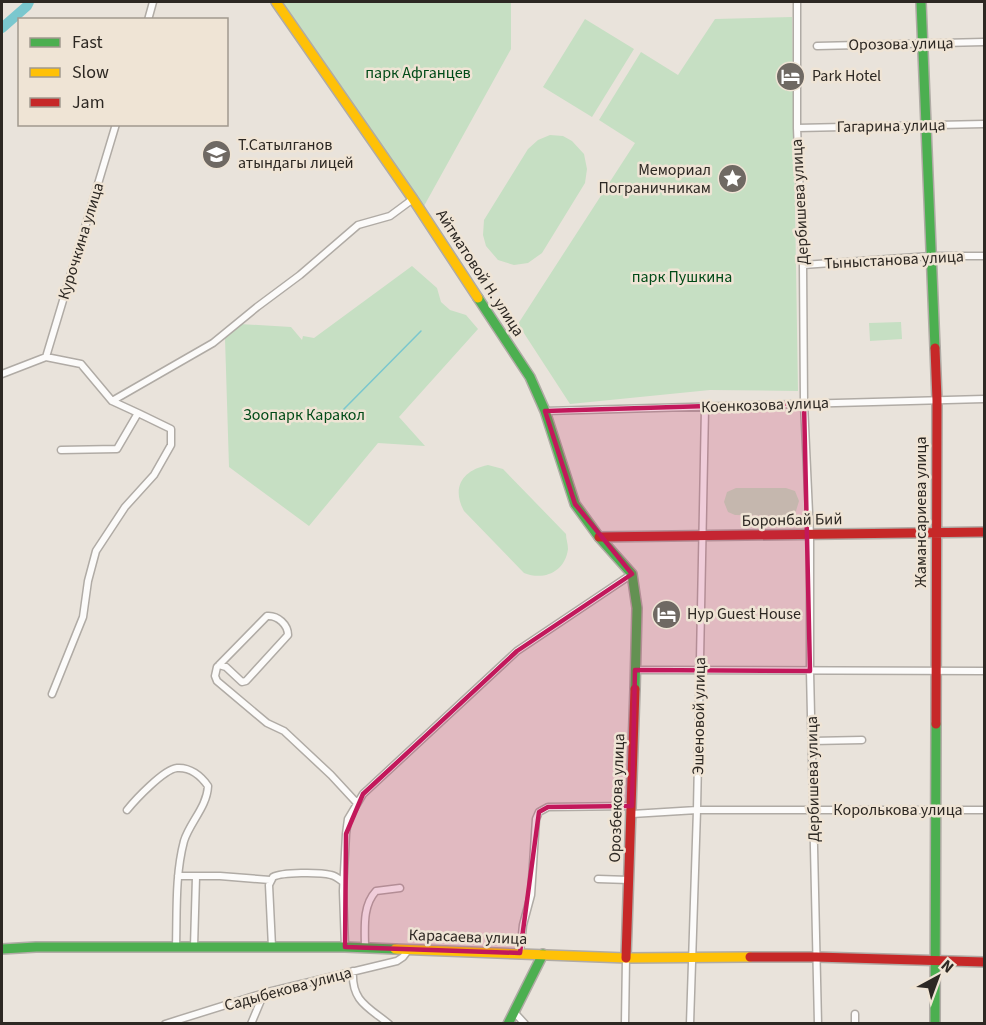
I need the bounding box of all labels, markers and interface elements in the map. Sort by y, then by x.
legend [18,18,228,126]
text: Fast [72,30,103,55]
street label: Орозова улица [848,32,954,56]
text: Slow [72,60,109,85]
hotel icon: Park Hotel [775,60,807,92]
park label: парк Афганцев [365,62,471,84]
place label: Park Hotel [812,65,881,87]
text: Jam [72,90,105,115]
street label: Гагарина улица [836,114,946,138]
place label: Т.Сатылганов атындагы лицей [238,134,354,174]
school or university icon: Т.Сатылганов атындагы лицей [201,138,233,170]
street label: Дербишева улица [786,138,814,266]
place label: Мемориал Пограничникам [599,159,711,199]
place icon: Мемориал Пограничникам [716,163,748,195]
street label: Курочкина улица [53,180,109,302]
street label: Айтматовой Н. улица [431,205,529,341]
street label: Тыныстанова улица [824,245,964,275]
park label: парк Пушкина [632,266,732,288]
street label: Коенкозова улица [701,392,829,418]
park label: Зоопарк Каракол [243,404,365,426]
street label: Жамансариева улица [910,437,932,587]
street label: Боронбай Бий [741,508,843,532]
hotel icon: Нур Guest House [650,598,682,630]
place label: Нур Guest House [687,603,801,625]
street label: Эшеновой улица [687,657,711,775]
street label: Дербишева улица [801,716,825,842]
street label: Орозбекова улица [604,733,630,863]
street label: Королькова улица [833,799,963,821]
street label: Карасаева улица [408,924,528,950]
north arrow [908,947,968,1007]
text: N [936,955,958,978]
street label: Садыбекова улица [222,961,354,1017]

